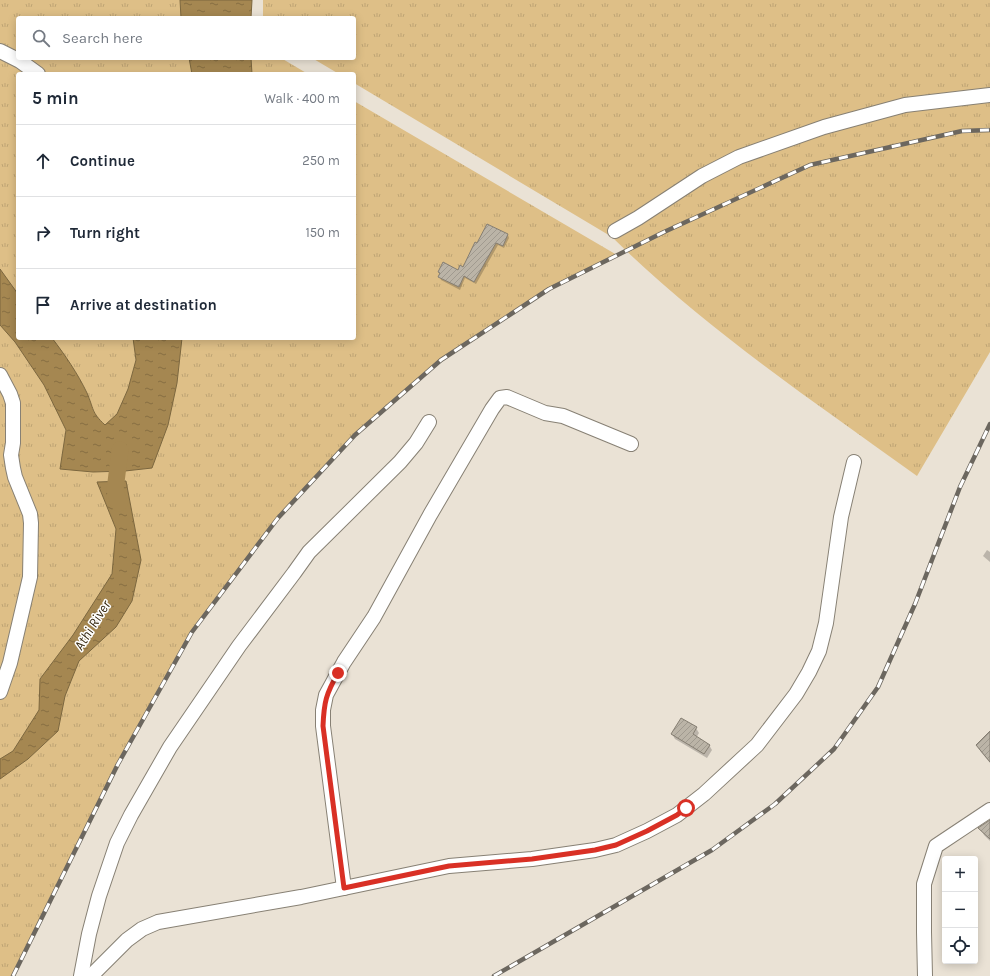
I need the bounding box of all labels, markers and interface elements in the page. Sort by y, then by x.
search box [16,16,356,60]
icon: search [30,27,52,49]
text: Search here [62,29,143,47]
text: 5 min [32,88,79,108]
text: Walk · 400 m [264,91,340,106]
icon: ahead [32,150,54,172]
text: Continue [70,152,135,170]
text: 250 m [302,153,340,168]
icon: right [32,222,54,244]
text: Turn right [70,224,140,242]
text: 150 m [305,225,340,240]
icon: arrive [32,294,54,316]
text: Arrive at destination [70,296,217,314]
water label: Athi River [71,596,115,653]
route end [329,664,347,682]
route start [677,799,695,817]
map controls [942,856,978,964]
button: + [942,856,978,892]
button: − [942,892,978,928]
button: locate [942,928,978,964]

